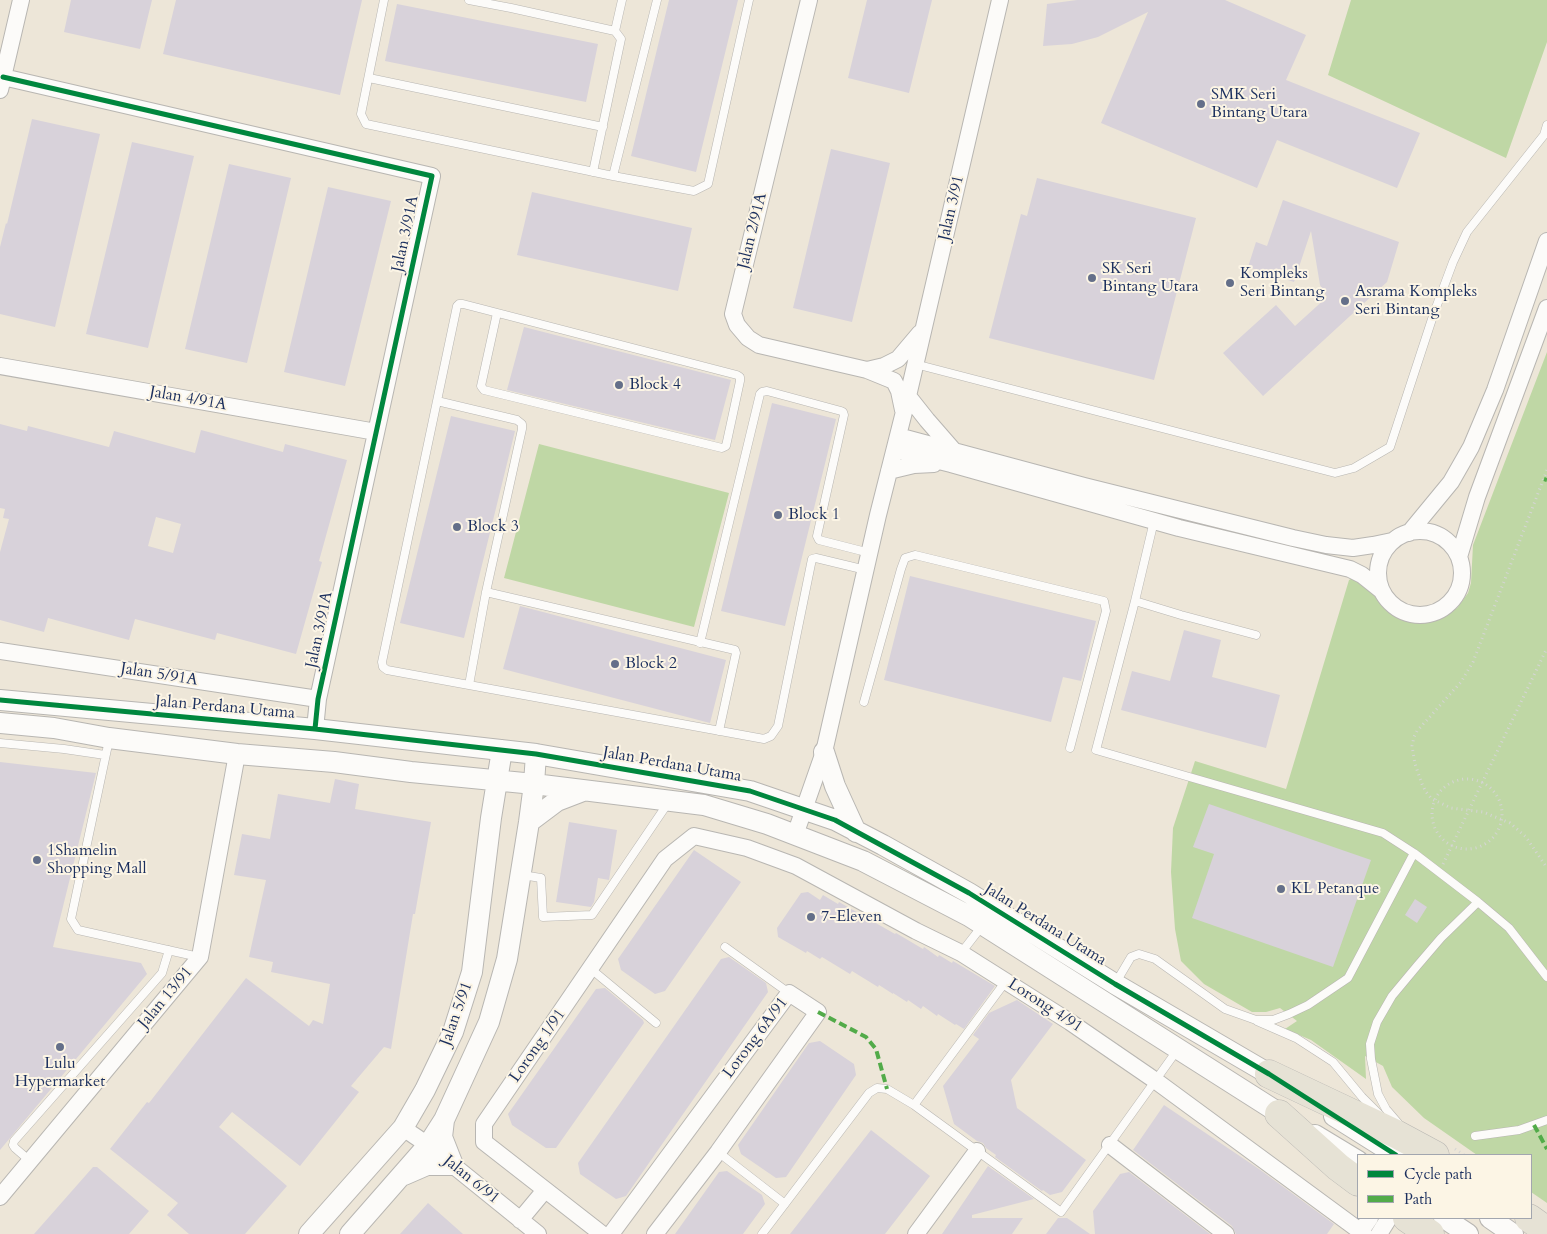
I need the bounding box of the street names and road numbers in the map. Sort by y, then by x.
street label: Jalan 3/91 [935,173,969,243]
street label: Jalan 2/91A [734,191,772,271]
street label: Jalan 3/91A [389,194,423,274]
street label: Jalan 4/91A [148,383,228,415]
street label: Jalan 3/91A [303,590,337,670]
street label: Jalan 5/91A [119,659,199,691]
street label: Jalan Perdana Utama [154,692,296,724]
street label: Jalan Perdana Utama [601,743,743,787]
street label: Jalan Perdana Utama [980,880,1110,970]
street label: Jalan 13/91 [135,963,197,1033]
street label: Lorong 4/91 [1004,975,1086,1037]
street label: Jalan 5/91 [437,979,477,1049]
street label: Lorong 6A/91 [719,994,793,1082]
street label: Lorong 1/91 [506,1006,570,1086]
street label: Jalan 6/91 [439,1152,503,1208]

